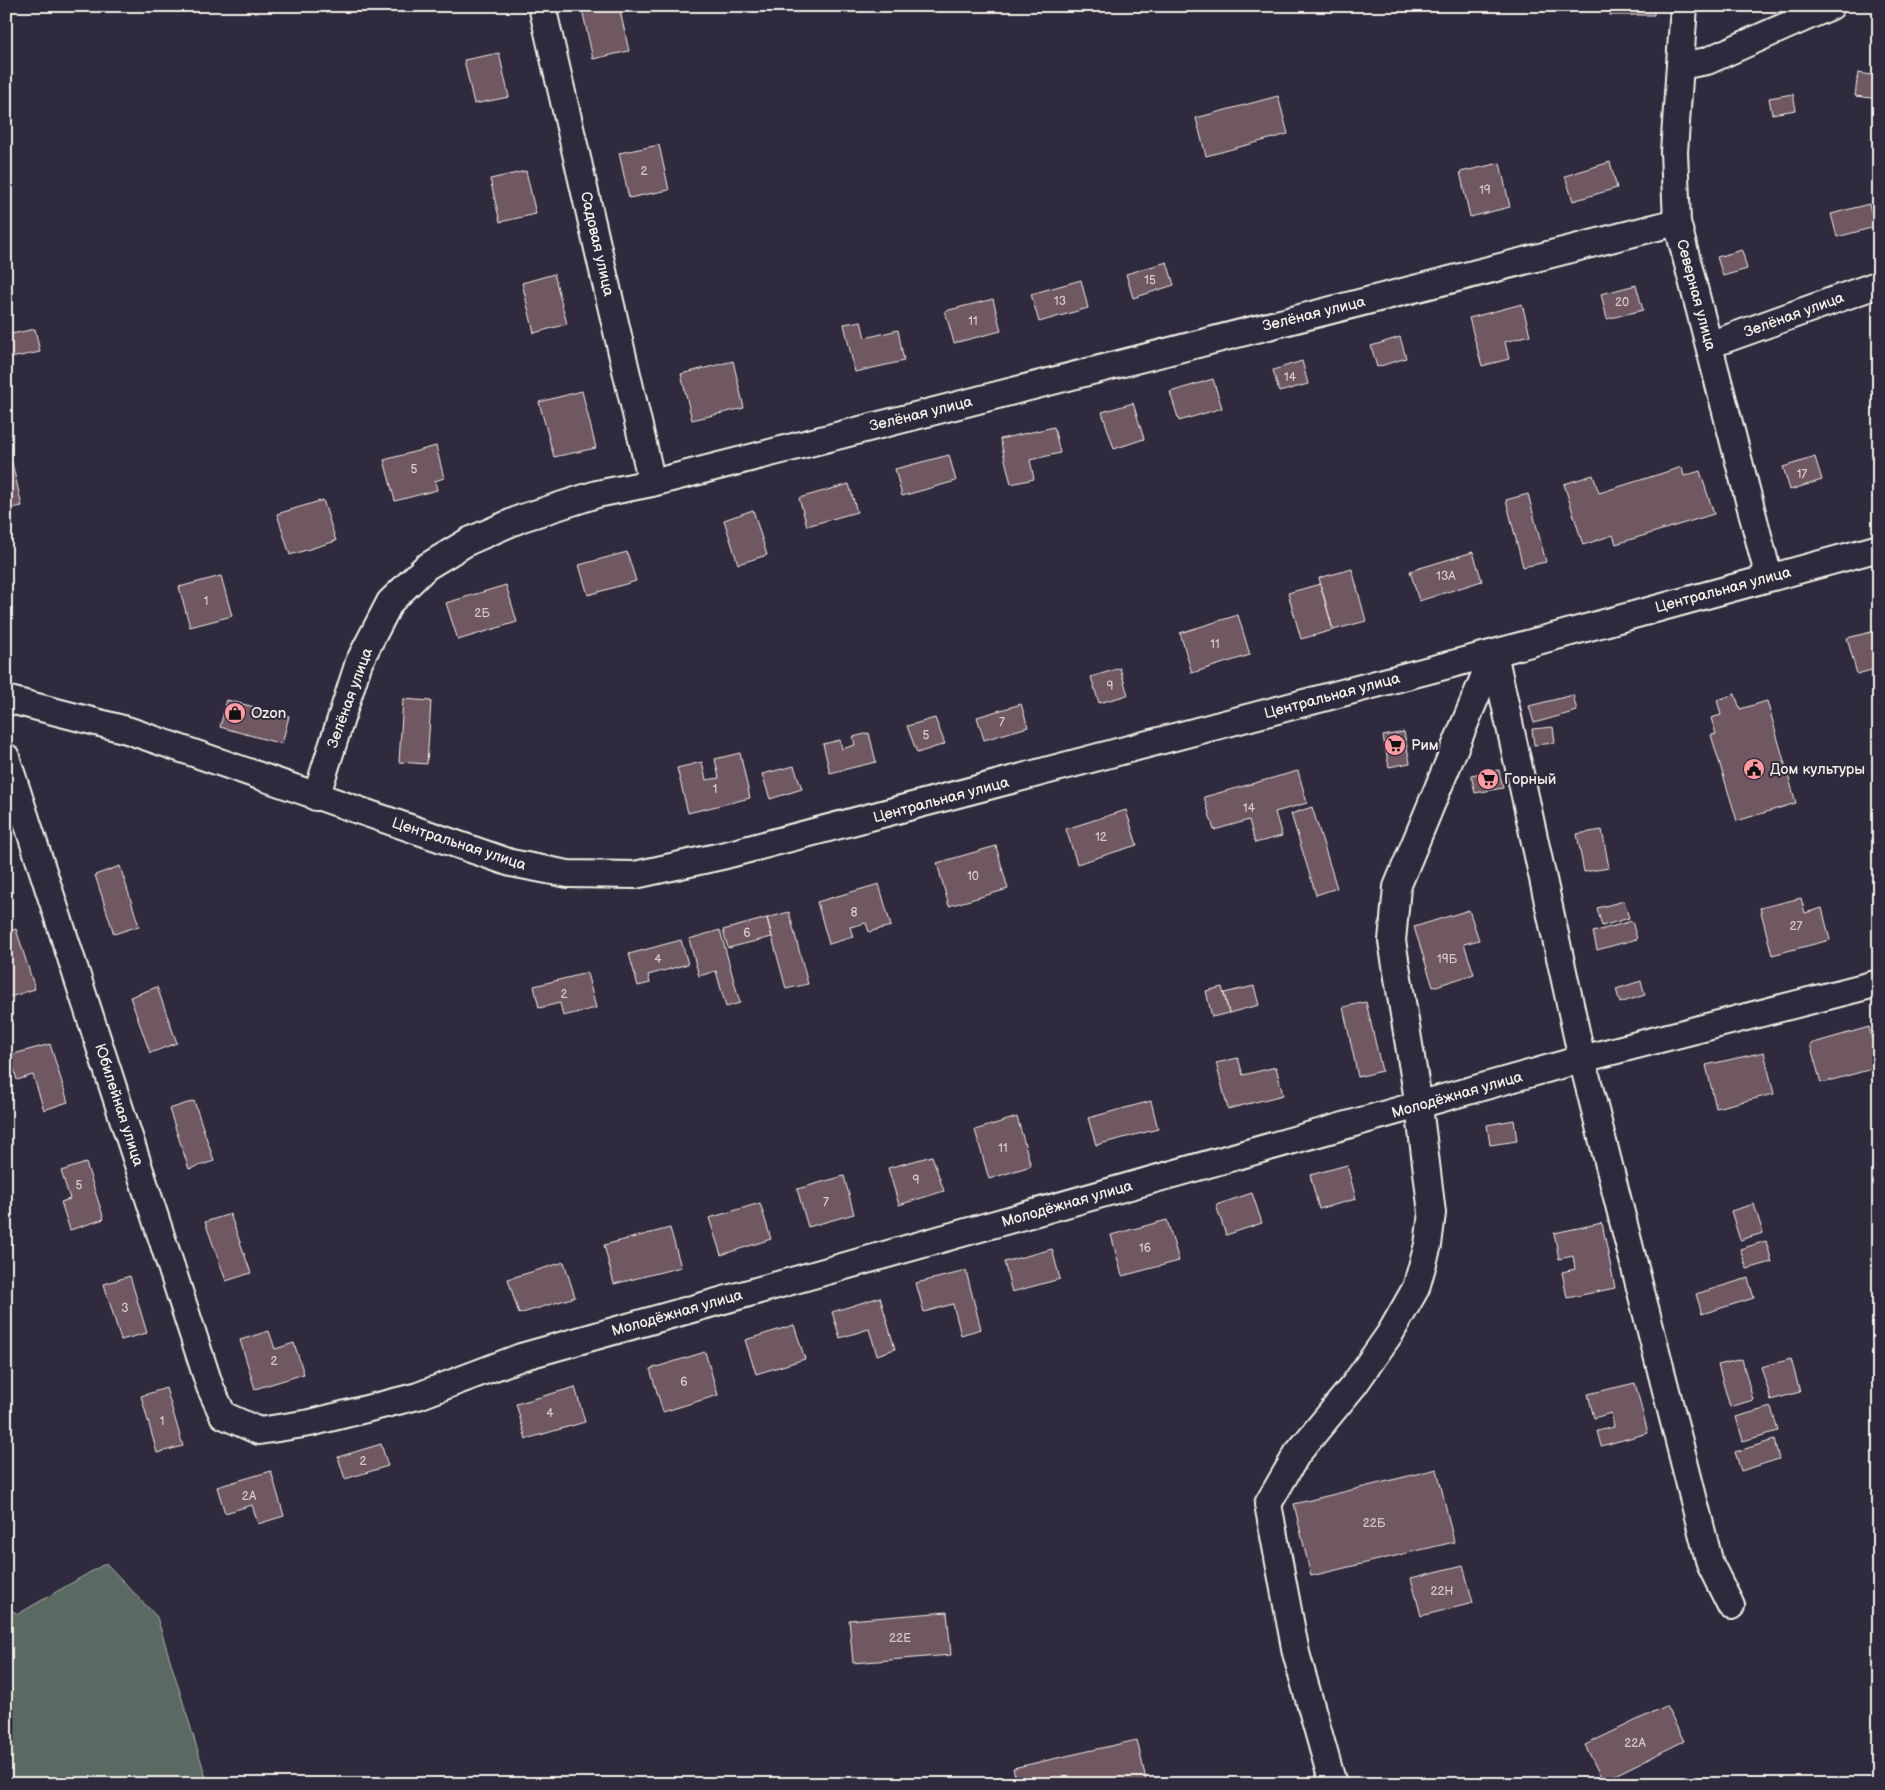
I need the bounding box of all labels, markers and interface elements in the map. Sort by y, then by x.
house number: 2 [640,164,648,179]
house number: 19 [1479,183,1491,198]
street label: Садовая улица [576,190,618,298]
street label: Северная улица [1672,237,1720,353]
house number: 15 [1144,273,1156,288]
street label: Зелёная улица [1741,288,1847,342]
street label: Зелёная улица [1261,292,1367,336]
house number: 13 [1054,294,1066,309]
house number: 20 [1615,295,1629,310]
house number: 11 [968,314,978,329]
house number: 14 [1284,370,1297,385]
street label: Зелёная улица [868,392,974,436]
house number: 5 [411,462,418,477]
house number: 17 [1797,467,1807,482]
street label: Центральная улица [1653,563,1793,617]
house number: 13А [1436,569,1456,584]
house number: 1 [204,594,208,609]
house number: 2Б [474,606,490,621]
house number: 11 [1210,637,1220,652]
street label: Зелёная улица [323,645,377,751]
street label: Центральная улица [1262,669,1402,723]
house number: 9 [1107,679,1114,694]
shop icon: Ozon [223,701,247,725]
place label: Ozon [251,704,286,723]
house number: 7 [999,715,1005,730]
house number: 5 [923,728,930,743]
supermarket icon: Рим [1383,733,1407,757]
place label: Рим [1411,736,1439,755]
public building icon: Дом культуры [1742,757,1766,781]
place label: Дом культуры [1770,760,1865,779]
supermarket icon: Горный [1476,767,1500,791]
place label: Горный [1504,770,1556,789]
street label: Центральная улица [871,773,1011,827]
house number: 1 [713,782,717,797]
house number: 14 [1243,801,1256,816]
street label: Центральная улица [390,813,529,875]
house number: 12 [1095,830,1107,845]
house number: 10 [967,869,979,884]
house number: 8 [851,905,858,920]
house number: 27 [1790,919,1803,934]
house number: 6 [743,926,751,941]
house number: 4 [654,952,662,967]
house number: 19Б [1437,952,1458,967]
house number: 2 [560,987,568,1002]
street label: Юбилейная улица [90,1041,148,1169]
street label: Молодёжная улица [1389,1067,1525,1123]
house number: 11 [998,1141,1008,1156]
house number: 9 [913,1173,920,1188]
street label: Молодёжная улица [999,1176,1135,1232]
house number: 5 [76,1178,83,1193]
house number: 7 [823,1195,829,1210]
house number: 16 [1139,1241,1151,1256]
street label: Молодёжная улица [609,1285,745,1341]
house number: 3 [121,1301,129,1316]
house number: 2 [270,1354,278,1369]
house number: 6 [680,1375,688,1390]
house number: 4 [546,1406,554,1421]
house number: 1 [160,1414,164,1429]
house number: 2 [359,1454,367,1469]
house number: 2А [242,1489,257,1504]
house number: 22Б [1363,1516,1386,1531]
house number: 22Н [1430,1584,1454,1599]
house number: 22Е [889,1631,911,1646]
house number: 22А [1624,1736,1646,1751]

